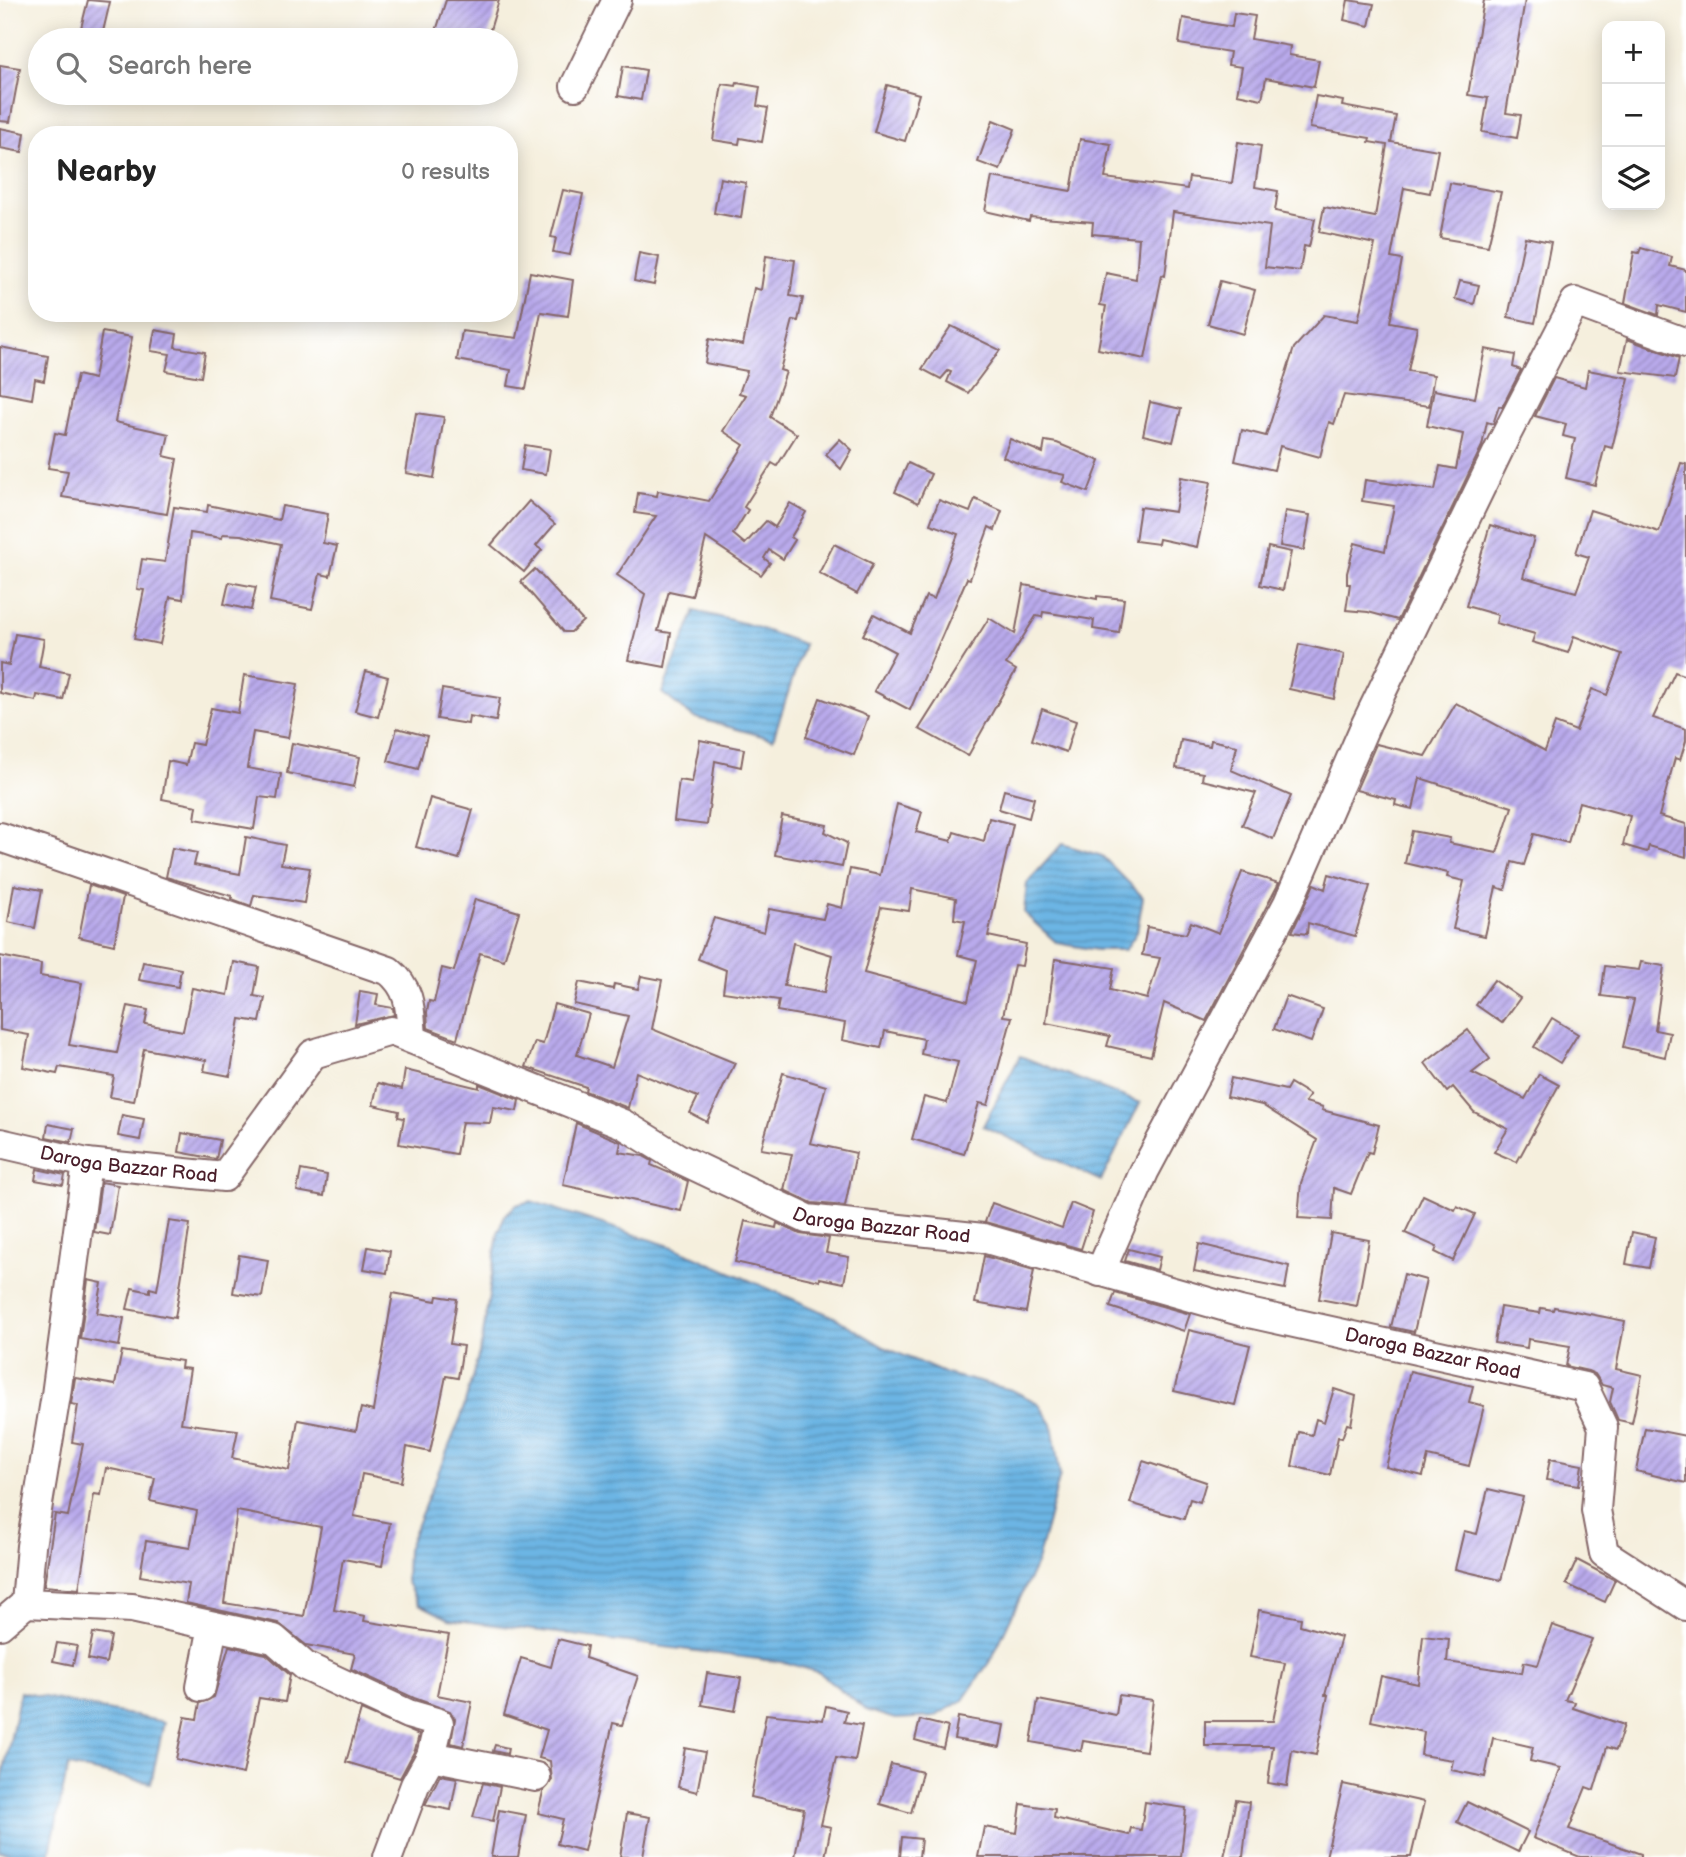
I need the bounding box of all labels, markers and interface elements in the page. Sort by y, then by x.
map controls [1602,21,1665,210]
button: + [1602,21,1665,84]
search box [28,28,518,105]
icon: search [52,48,90,86]
text: Search here [108,51,252,82]
button: − [1602,84,1665,147]
button: layers [1602,147,1665,210]
text: Nearby [56,154,156,190]
text: 0 results [401,158,490,186]
street label: Daroga Bazzar Road [38,1141,219,1188]
street label: Daroga Bazzar Road [789,1202,971,1248]
street label: Daroga Bazzar Road [1343,1323,1523,1384]

